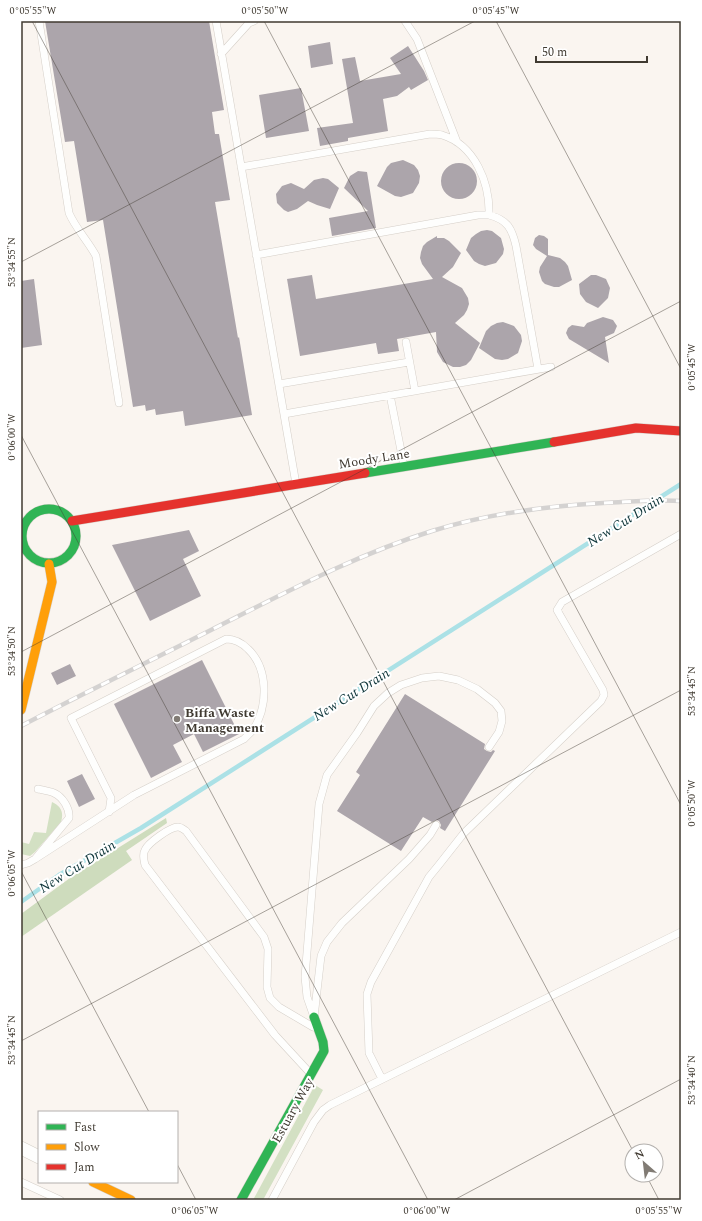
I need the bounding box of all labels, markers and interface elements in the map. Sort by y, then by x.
text: 0°05'55"W [10,3,57,19]
text: 0°05'50"W [242,3,289,19]
text: 0°05'45"W [473,3,520,19]
scale bar [536,38,647,64]
text: 50 m [542,43,567,62]
text: 53°34'55"N [4,237,20,287]
text: 0°05'45"W [684,343,700,390]
text: 0°06'00"W [4,413,20,460]
street label: Moody Lane [337,443,411,474]
water label: New Cut Drain [583,488,668,552]
text: 53°34'50"N [4,626,20,676]
water label: New Cut Drain [309,662,394,726]
text: 53°34'45"N [684,666,700,716]
place label: Biffa Waste Management [185,703,264,738]
marker: Biffa Waste Management [172,714,182,724]
text: 0°05'50"W [684,779,700,826]
water label: New Cut Drain [35,834,120,898]
text: 0°06'05"W [4,849,20,896]
text: 53°34'45"N [4,1015,20,1065]
text: 53°34'40"N [684,1055,700,1105]
street label: Estuary Way [267,1074,319,1147]
legend [38,1111,178,1183]
text: Fast [74,1118,96,1137]
text: Slow [74,1138,100,1157]
north arrow [624,1143,664,1183]
text: N [632,1145,648,1164]
text: Jam [74,1158,95,1177]
text: 0°06'05"W [172,1203,219,1219]
text: 0°06'00"W [404,1203,451,1219]
text: 0°05'55"W [636,1203,683,1219]

